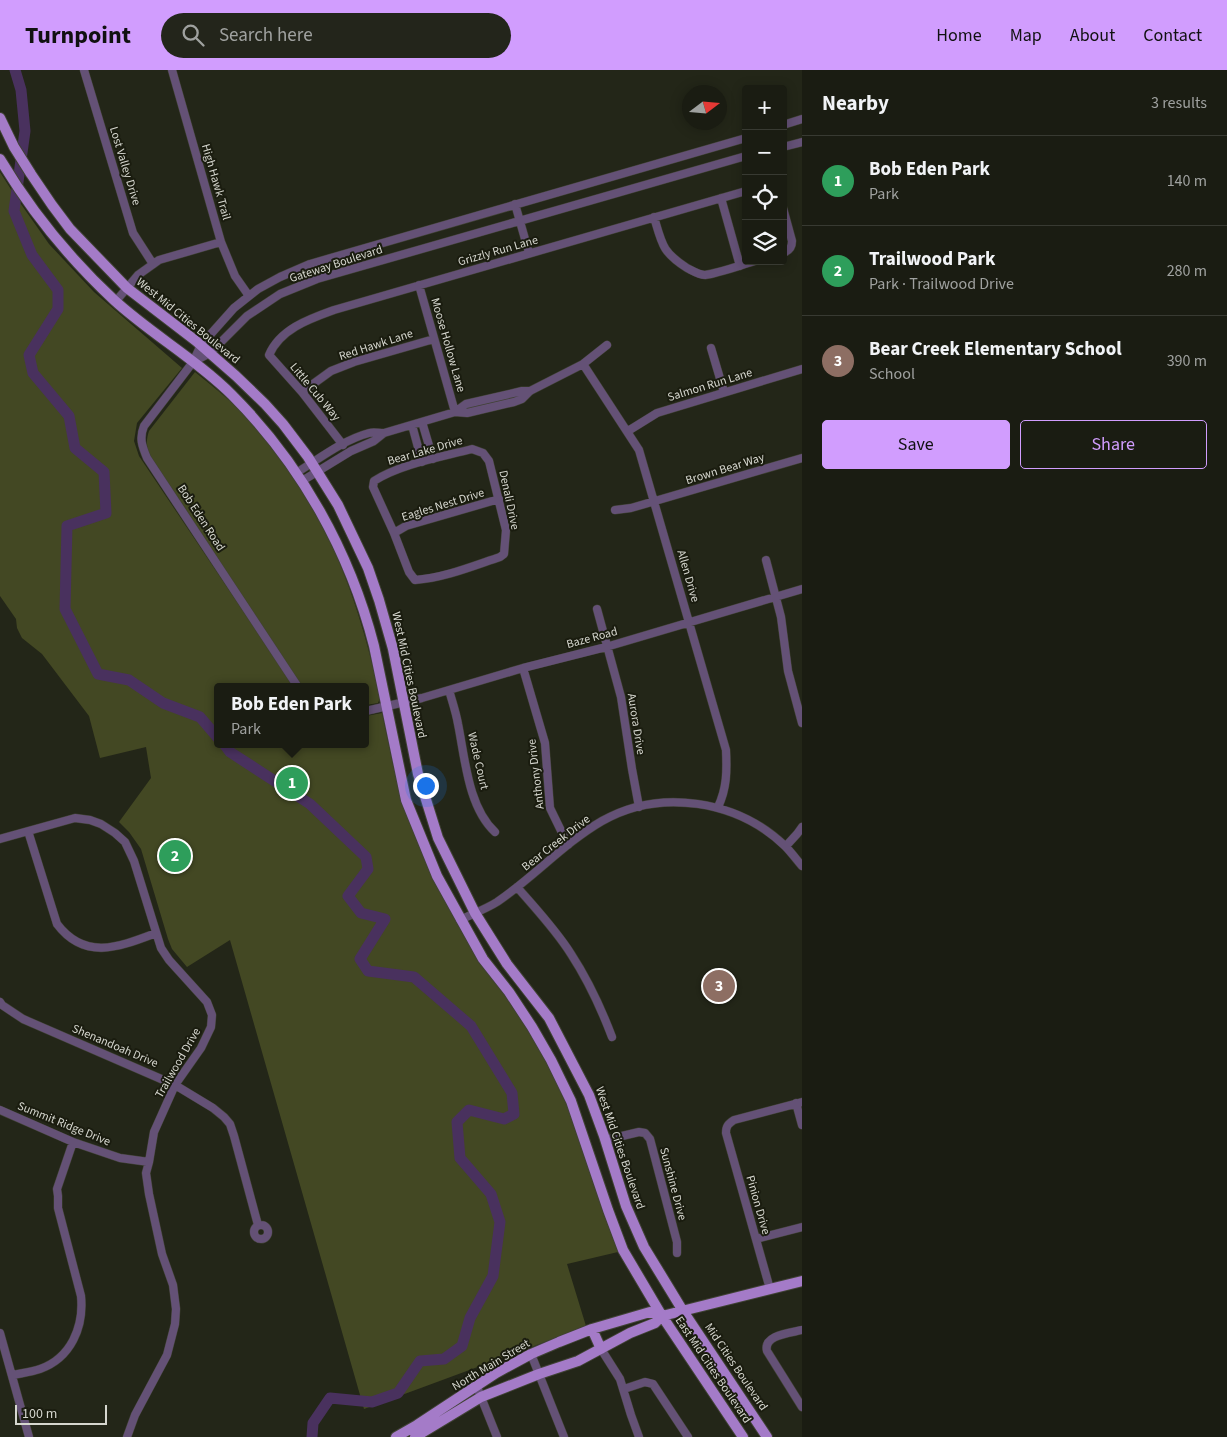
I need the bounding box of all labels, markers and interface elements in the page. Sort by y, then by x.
search box [161,13,511,58]
text: Turnpoint [25,18,131,53]
icon: search [179,21,207,49]
text: Search here [219,22,313,49]
text: Home [936,23,982,48]
text: Map [1010,23,1042,48]
text: About [1070,23,1115,48]
text: Contact [1143,23,1202,48]
north arrow [682,85,727,130]
map controls [742,85,787,265]
button: + [742,85,787,130]
text: Nearby [822,88,889,118]
text: 3 results [1151,92,1207,114]
street label: Lost Valley Drive [105,125,145,208]
button: − [742,130,787,175]
street label: High Hawk Trail [197,142,235,222]
text: Bob Eden Park [869,156,990,183]
text: 1 [834,170,842,192]
text: 140 m [1167,170,1207,192]
button: locate [742,175,787,220]
text: Park [869,183,899,205]
button: layers [742,220,787,265]
street label: Grizzly Run Lane [456,231,540,271]
street label: Gateway Boulevard [287,241,385,287]
text: Trailwood Park [869,246,996,273]
text: 2 [834,260,842,282]
text: 280 m [1167,260,1207,282]
text: Park · Trailwood Drive [869,273,1014,295]
street label: West Mid Cities Boulevard [133,274,243,368]
street label: Moose Hollow Lane [426,296,470,394]
street label: Red Hawk Lane [337,325,415,365]
text: Bear Creek Elementary School [869,336,1122,363]
text: 3 [834,350,842,372]
text: 390 m [1167,350,1207,372]
street label: Little Cub Way [286,359,345,425]
text: School [869,363,915,385]
street label: Salmon Run Lane [666,364,754,406]
button: Save [822,420,1010,469]
button: Share [1020,420,1207,469]
street label: Bear Lake Drive [385,432,465,470]
street label: Brown Bear Way [684,449,767,489]
street label: Denali Drive [494,469,524,531]
street label: Bob Eden Road [173,481,229,555]
street label: Eagles Nest Drive [399,484,487,526]
street label: Allen Drive [672,548,704,604]
street label: West Mid Cities Boulevard [387,610,431,740]
street label: Baze Road [565,623,619,653]
popup [214,683,369,748]
text: Bob Eden Park [231,691,352,718]
street label: Aurora Drive [623,692,649,756]
text: Park [231,718,261,740]
street label: Wade Court [463,731,493,791]
street label: Anthony Drive [523,738,549,810]
pin: 1 [276,764,308,802]
your location [413,773,439,799]
street label: Bear Creek Drive [518,811,594,875]
pin: 2 [159,837,191,875]
pin: 3 [703,967,735,1005]
street label: Shenandoah Drive [69,1020,161,1072]
street label: Trailwood Drive [151,1025,205,1101]
street label: West Mid Cities Boulevard [591,1084,649,1212]
street label: Summit Ridge Drive [15,1098,113,1150]
street label: Sunshine Drive [655,1146,691,1222]
street label: Pinion Drive [741,1173,775,1237]
street label: East Mid Cities Boulevard [671,1313,755,1427]
street label: Mid Cities Boulevard [700,1320,772,1414]
street label: North Main Street [449,1335,533,1395]
scale bar [15,1402,108,1425]
text: 100 m [22,1404,57,1424]

